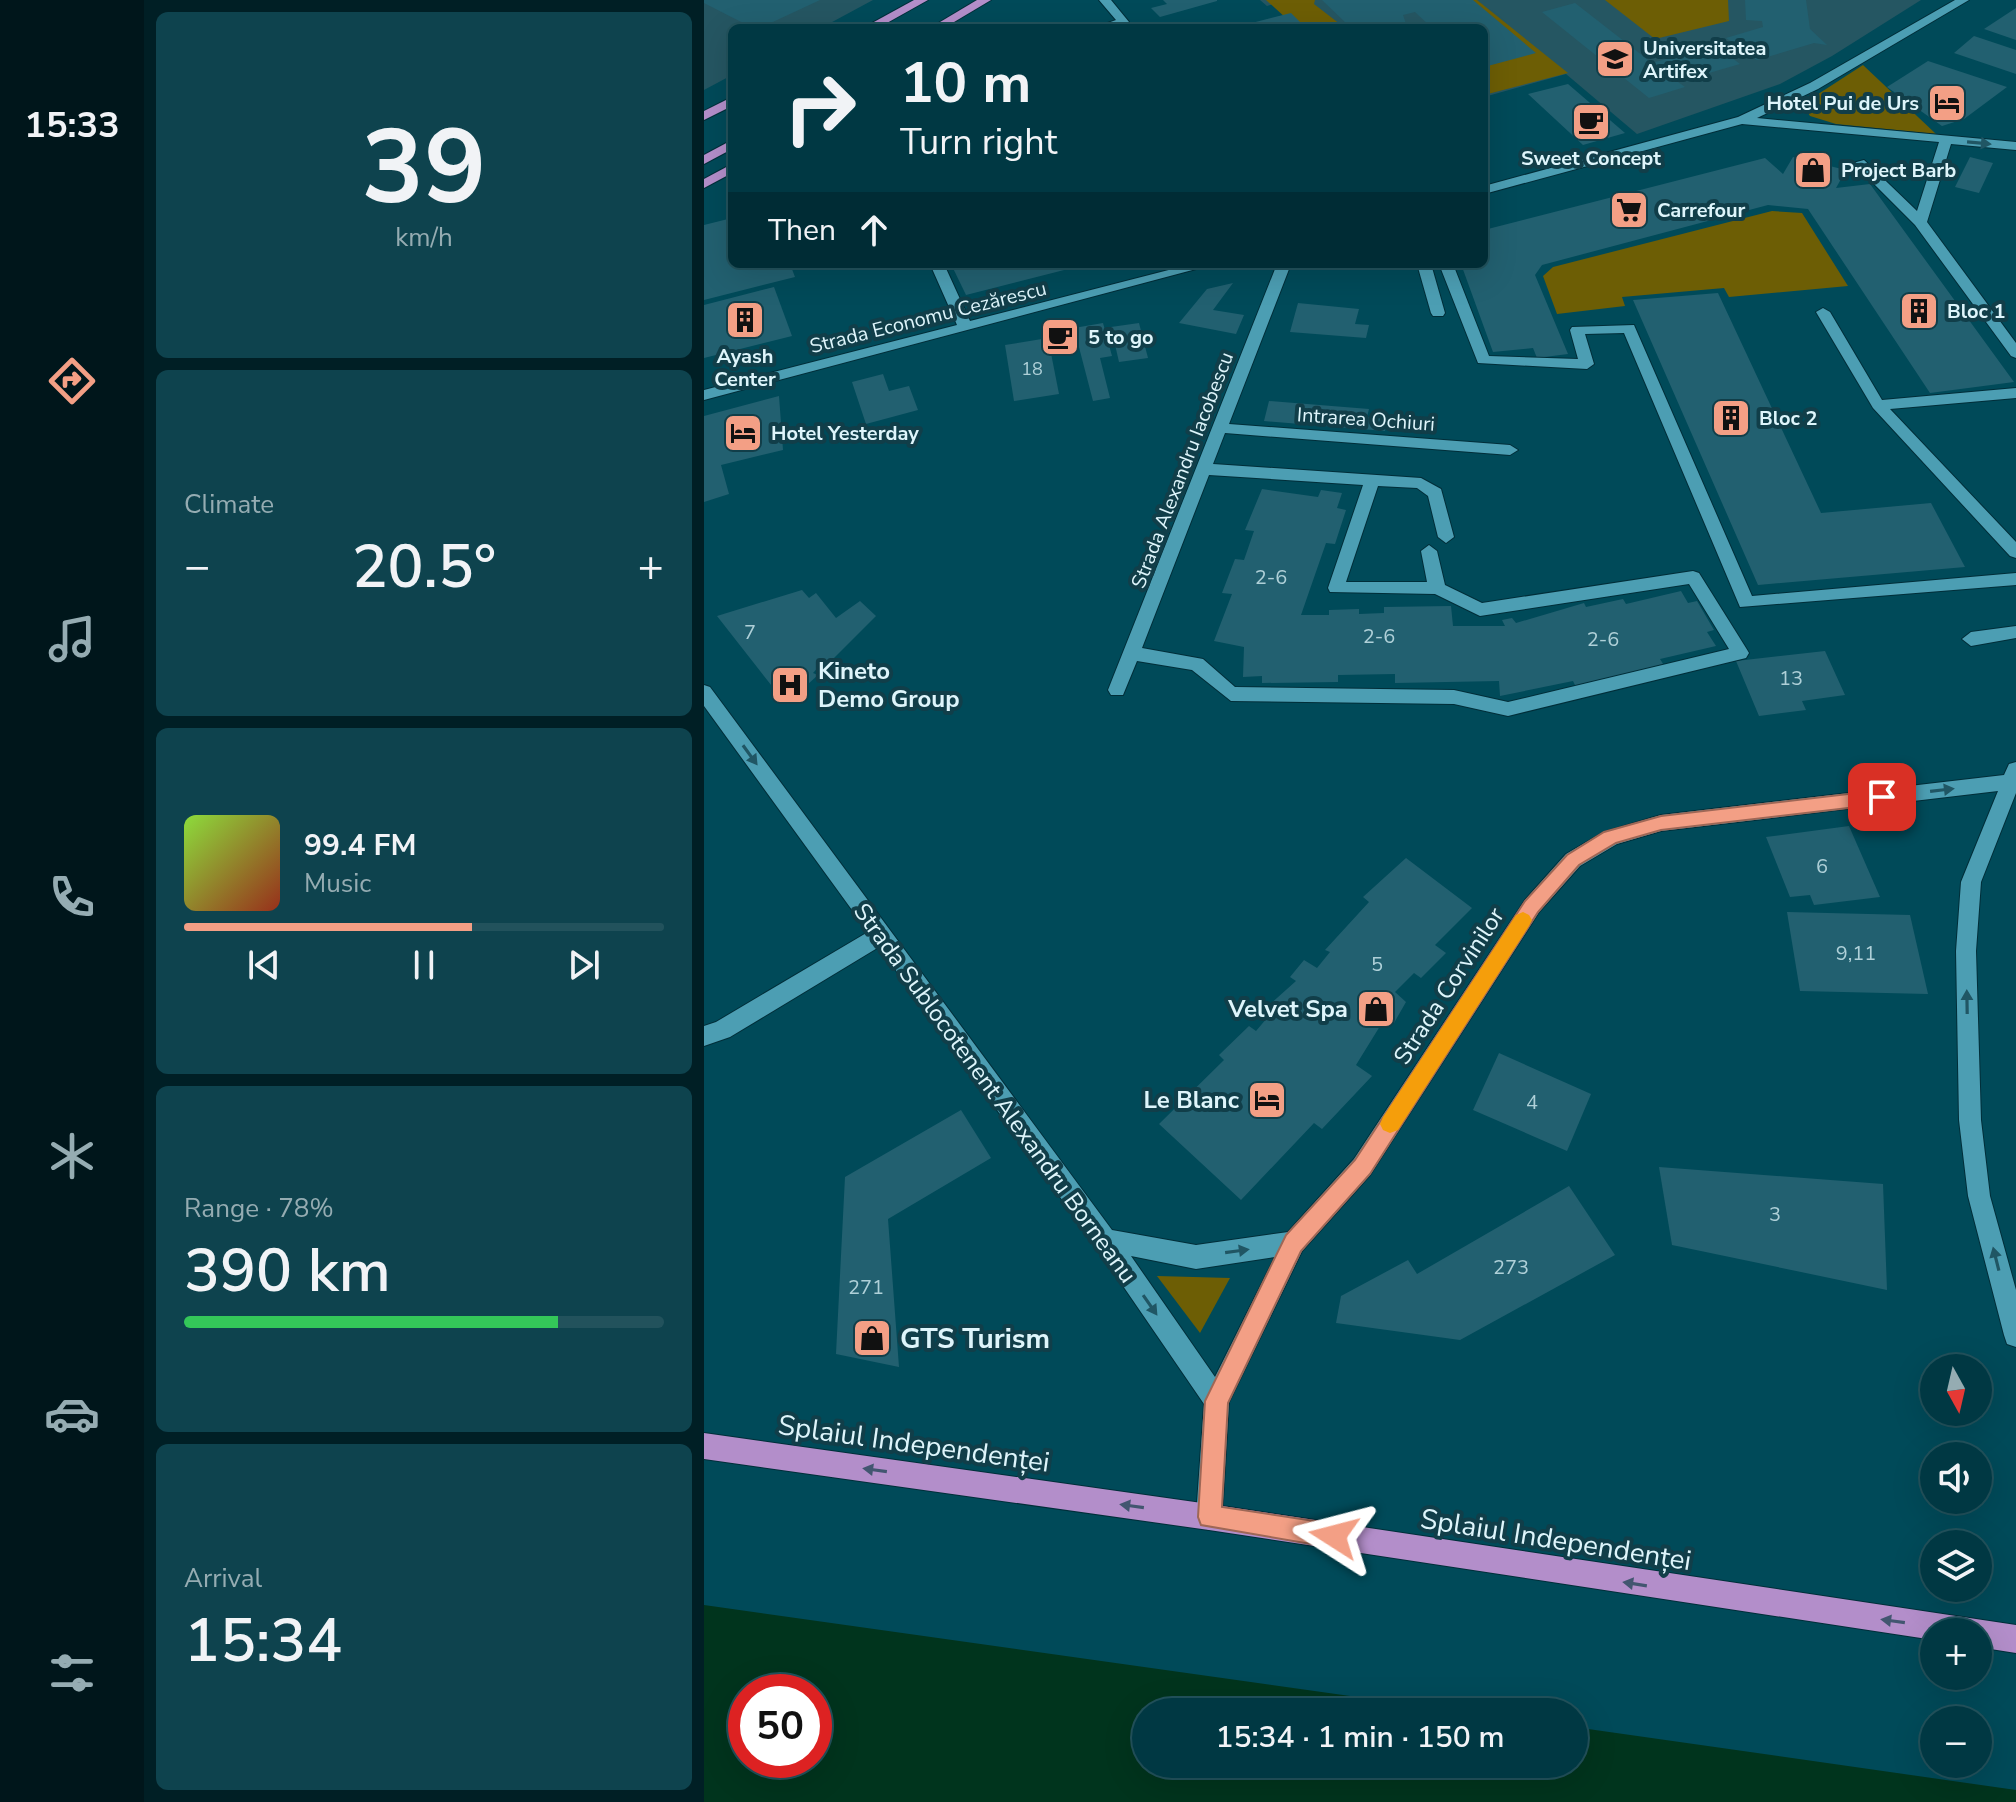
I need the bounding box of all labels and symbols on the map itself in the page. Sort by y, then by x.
place label: Universitatea Artifex [1643,35,1766,85]
school or university icon: Universitatea Artifex [1594,38,1636,80]
hotel icon: Hotel Pui de Urs [1926,82,1968,124]
place label: Hotel Pui de Urs [1766,90,1919,117]
cafe icon: Sweet Concept [1570,101,1612,143]
one-way arrow [1967,137,1992,150]
place label: Sweet Concept [1521,145,1661,172]
shop icon: Project Barb [1792,149,1834,191]
place label: Project Barb [1841,157,1956,184]
supermarket icon: Carrefour [1608,189,1650,231]
place label: Carrefour [1657,197,1746,224]
street label: Strada Economu Cezărescu [807,275,1049,360]
building icon: Bloc 1 [1898,290,1940,332]
place label: Bloc 1 [1947,298,2005,325]
building icon: Ayash Center [724,299,766,341]
cafe icon: 5 to go [1039,316,1081,358]
place label: 5 to go [1088,324,1154,351]
place label: Ayash Center [714,343,776,393]
street label: Strada Alexandru Iacobescu [1125,348,1240,592]
house number: 18 [1021,357,1043,381]
building icon: Bloc 2 [1710,397,1752,439]
street label: Intrarea Ochiuri [1296,401,1436,438]
place label: Bloc 2 [1759,405,1817,432]
hotel icon: Hotel Yesterday [722,412,764,454]
place label: Hotel Yesterday [771,420,919,447]
house number: 2-6 [1255,564,1287,591]
house number: 7 [744,619,756,646]
house number: 2-6 [1363,623,1395,650]
house number: 2-6 [1587,626,1619,653]
place label: Kineto Demo Group [818,655,960,715]
hospital icon: Kineto Demo Group [769,664,811,706]
house number: 13 [1779,665,1803,692]
one-way arrow [741,745,757,766]
pin [1848,763,1916,831]
one-way arrow [1930,783,1955,796]
house number: 6 [1816,853,1828,880]
street label: Strada Sublocotenent Alexandru Borneanu [846,897,1144,1289]
street label: Strada Corvinilor [1386,901,1512,1071]
house number: 9,11 [1836,940,1876,967]
house number: 5 [1371,951,1383,978]
shop icon: Velvet Spa [1355,988,1397,1030]
one-way arrow [1961,989,1974,1014]
place label: Velvet Spa [1227,993,1348,1025]
hotel icon: Le Blanc [1246,1079,1288,1121]
place label: Le Blanc [1143,1084,1240,1116]
house number: 4 [1526,1089,1538,1116]
house number: 3 [1769,1201,1781,1228]
one-way arrow [1225,1244,1250,1257]
one-way arrow [1989,1247,2001,1272]
house number: 273 [1493,1254,1529,1281]
house number: 271 [848,1274,884,1301]
one-way arrow [1142,1295,1157,1316]
shop icon: GTS Turism [851,1317,893,1359]
place label: GTS Turism [900,1320,1050,1358]
north arrow [1920,1354,1992,1426]
street label: Splaiul Independenței [776,1406,1052,1482]
one-way arrow [862,1463,887,1476]
position arrow [1292,1494,1376,1578]
one-way arrow [1119,1499,1144,1512]
street label: Splaiul Independenței [1418,1500,1694,1580]
one-way arrow [1622,1577,1647,1590]
one-way arrow [1880,1614,1905,1627]
speed limit sign: 50 [728,1674,832,1778]

